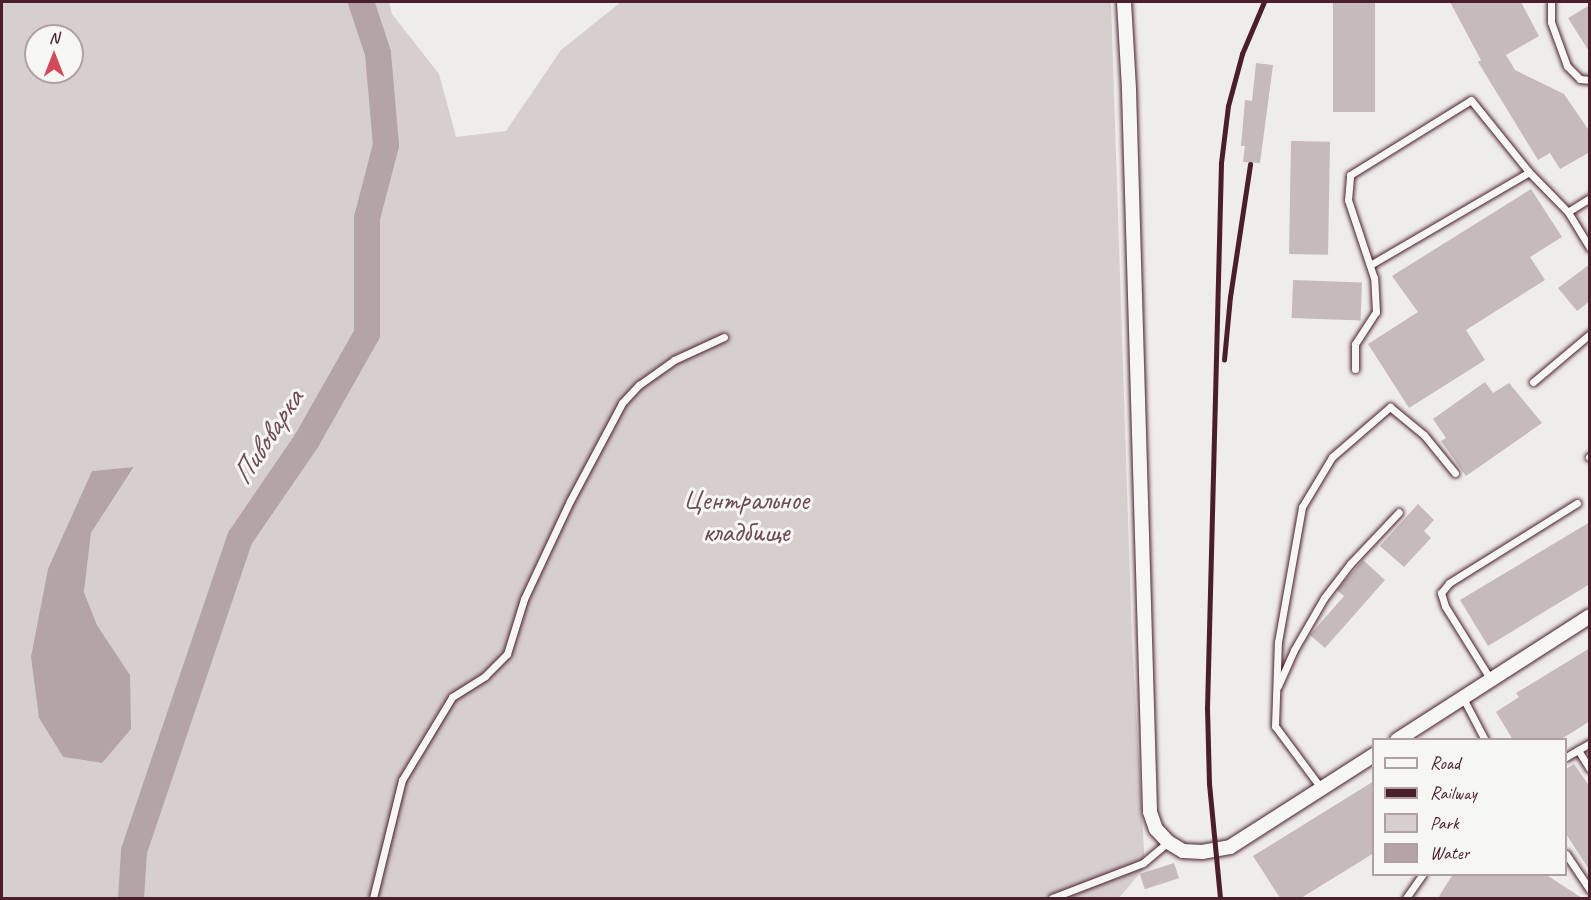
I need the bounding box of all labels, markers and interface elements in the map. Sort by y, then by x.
north arrow [24,24,84,84]
text: N [49,28,59,48]
water label: Пивоварка [223,383,311,491]
park label: Центральное кладбище [683,483,809,549]
legend [1372,738,1567,876]
text: Road [1430,752,1460,774]
text: Railway [1430,782,1477,804]
text: Park [1430,812,1459,834]
text: Water [1430,842,1469,864]

